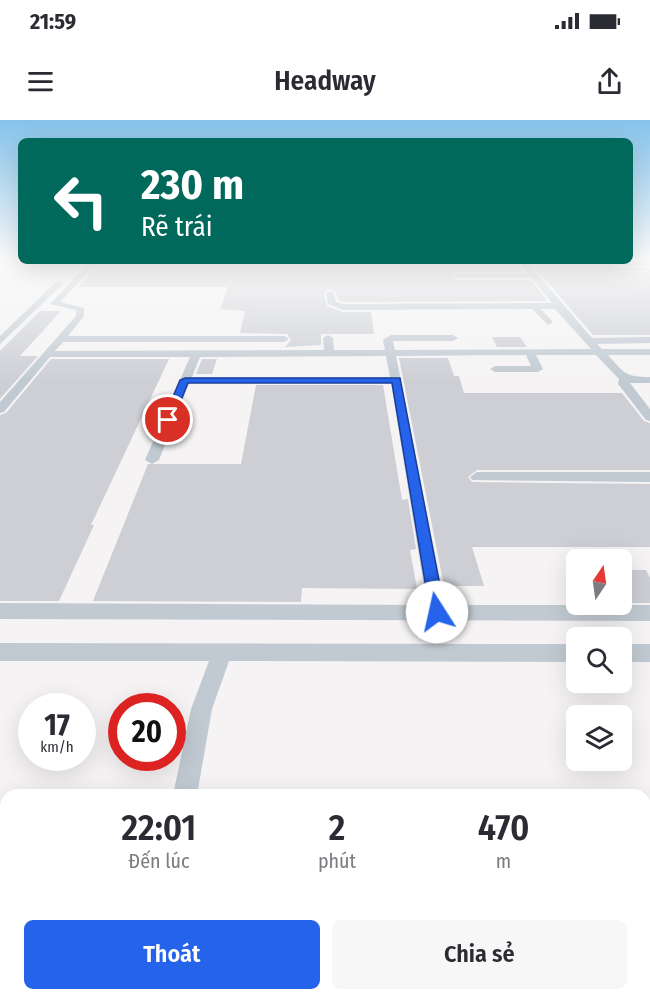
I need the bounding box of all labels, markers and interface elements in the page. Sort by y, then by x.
text: 21:59 [30,8,76,35]
icon: menu [24,65,57,98]
text: Headway [274,65,376,97]
icon: share [593,65,626,98]
text: 230 m [141,160,244,210]
icon: left [42,162,120,240]
text: Rẽ trái [141,211,212,243]
pin [142,394,193,445]
icon: arrive [151,403,184,436]
north arrow [566,549,632,615]
map controls [566,549,632,771]
position arrow [405,580,469,644]
button: search [566,627,632,693]
speed limit sign: 20 [108,693,186,771]
button: layers [566,705,632,771]
text: 17 [44,707,70,743]
text: km/h [40,738,74,756]
text: 22:01 [122,806,196,850]
text: 2 [329,806,345,850]
text: 470 [478,806,529,850]
text: Đến lúc [128,849,190,873]
text: phút [318,849,356,873]
text: m [496,849,511,873]
button: Thoát [24,920,320,989]
button: Chia sẻ [332,920,627,989]

